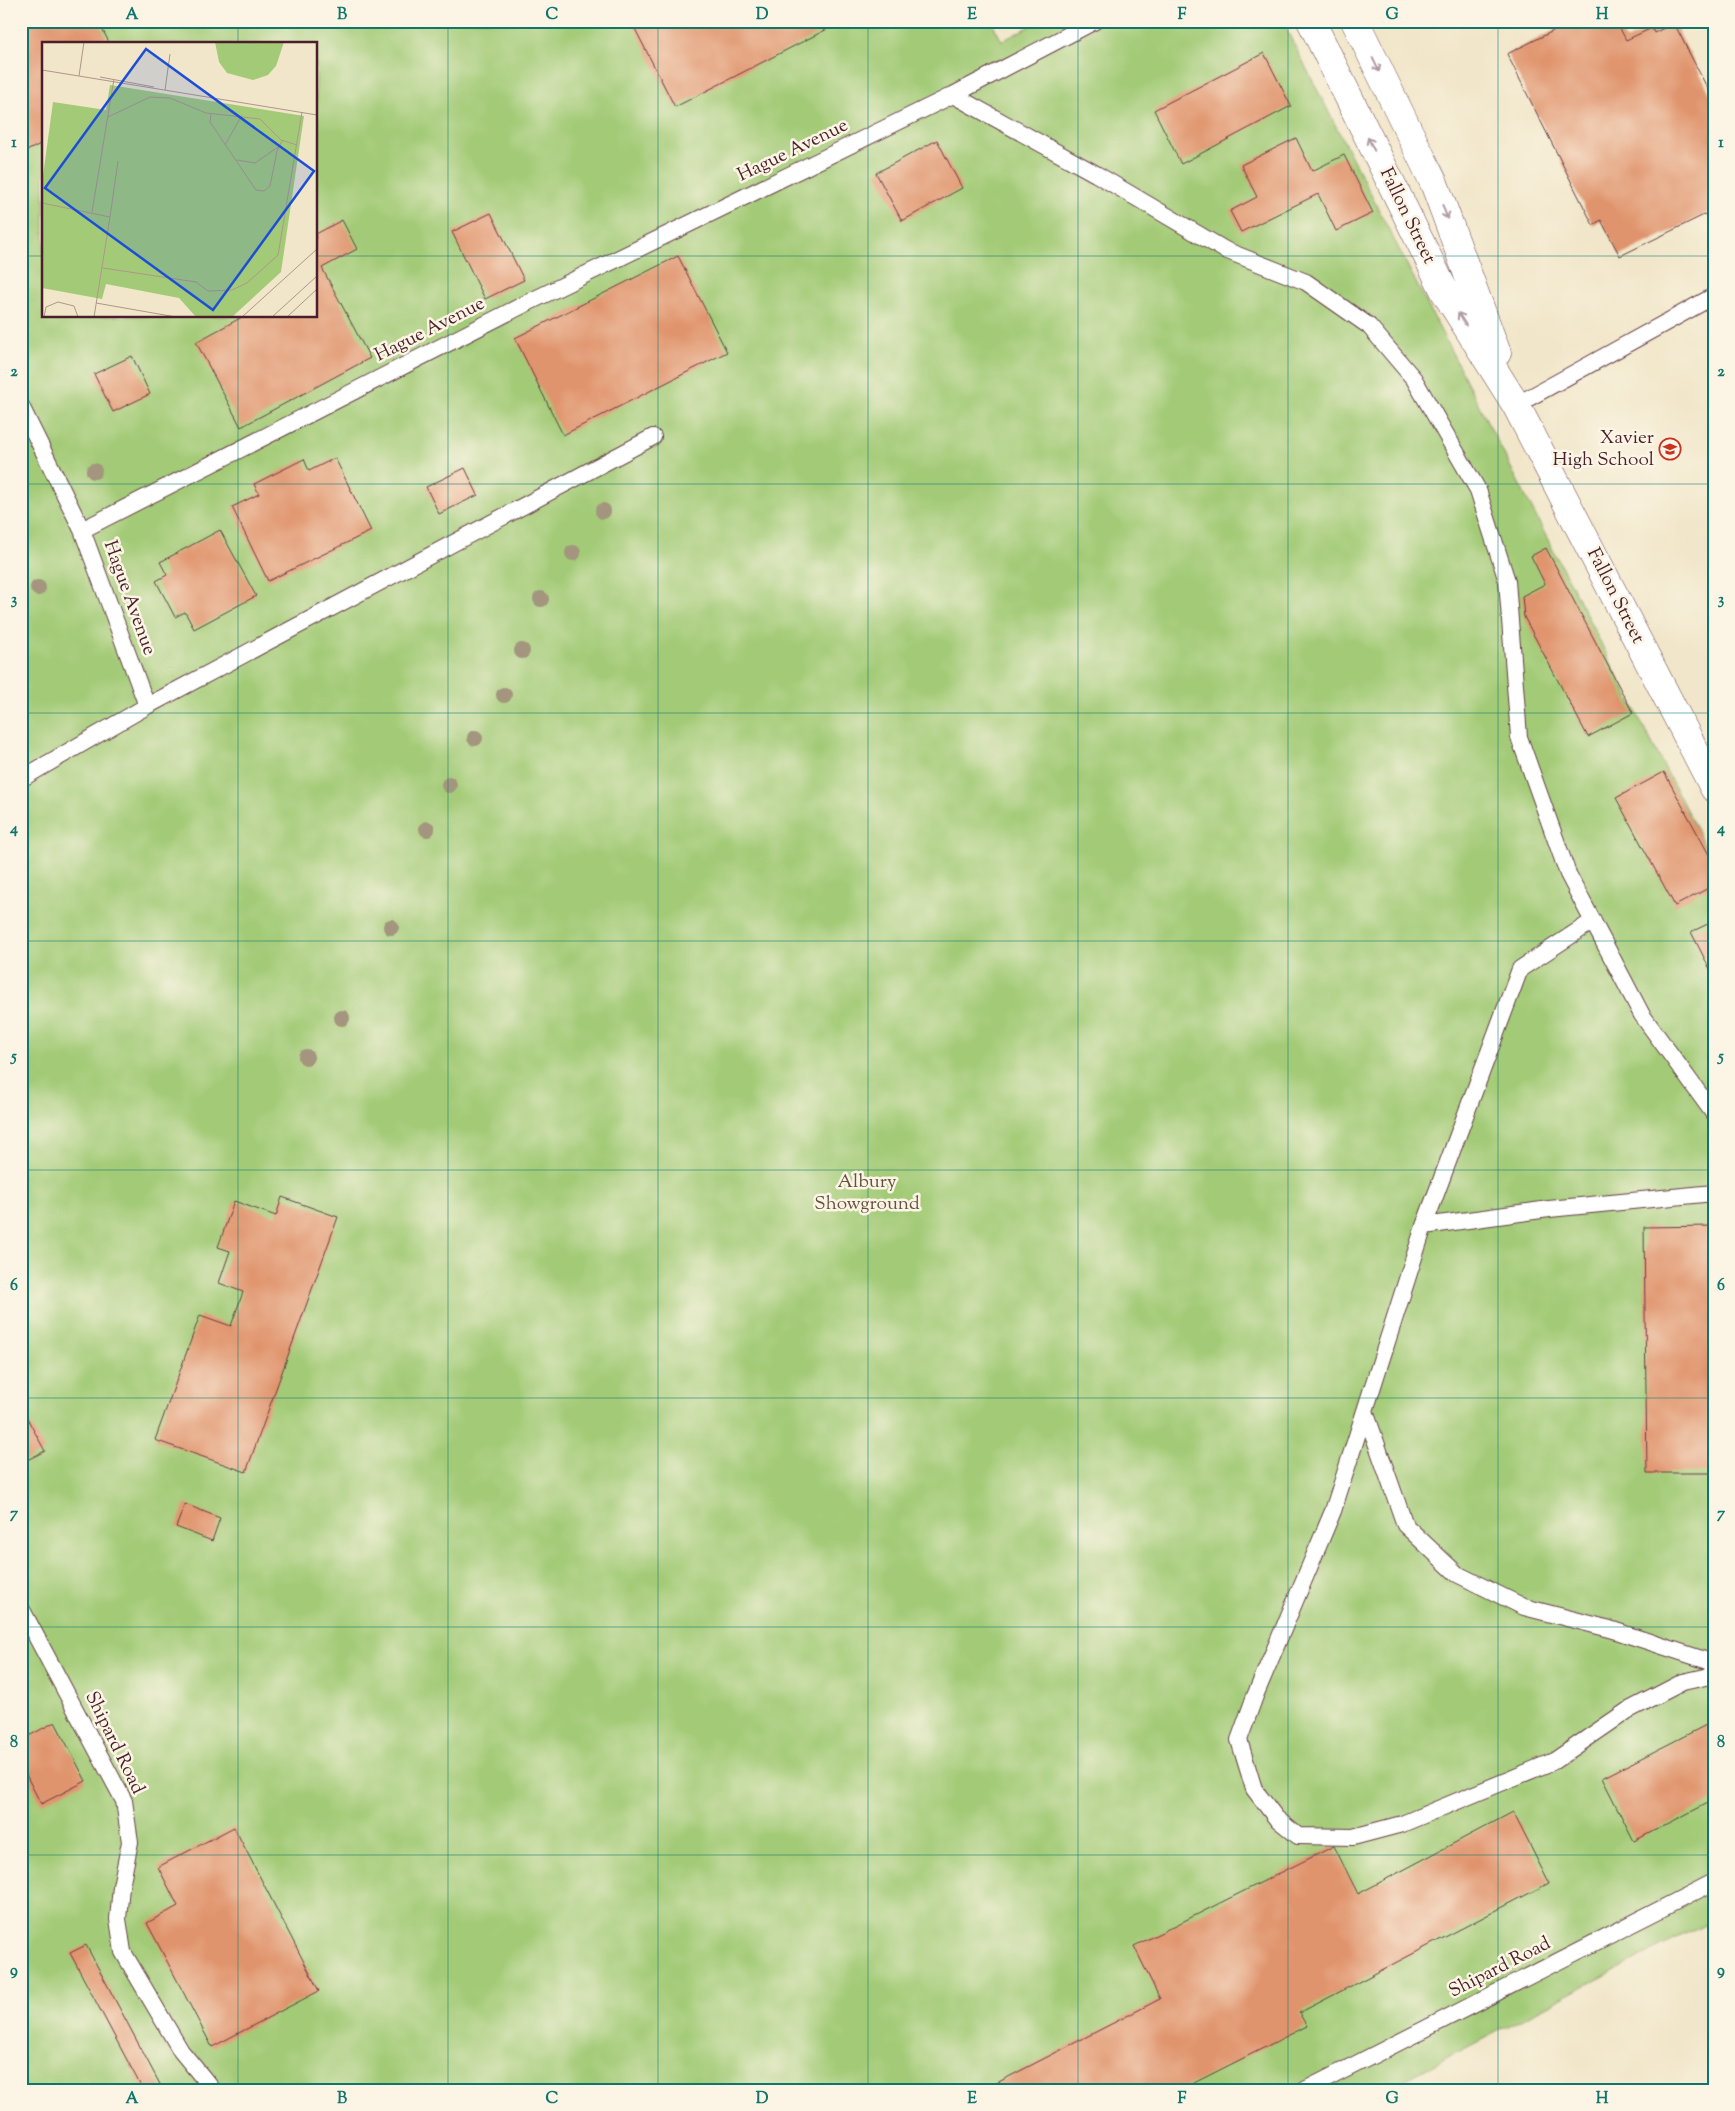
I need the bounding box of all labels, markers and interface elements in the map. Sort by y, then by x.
text: A [126,4,139,27]
text: B [337,4,347,27]
text: C [546,4,559,27]
text: D [756,4,769,27]
text: E [967,4,977,27]
text: F [1178,4,1187,27]
text: G [1385,4,1399,27]
text: H [1596,4,1609,27]
inset map [42,42,318,318]
one-way arrow [1372,57,1381,72]
street label: Hague Avenue [733,112,853,189]
text: 1 [11,132,17,155]
text: 1 [1718,132,1724,155]
one-way arrow [1366,137,1376,152]
street label: Fallon Street [1372,163,1442,269]
one-way arrow [1441,205,1450,220]
street label: Hague Avenue [370,291,490,369]
one-way arrow [1457,313,1467,327]
text: 2 [10,361,18,384]
text: 2 [1717,361,1725,384]
place label: Xavier High School [1552,425,1654,474]
school or university icon: Xavier High School [1658,437,1682,461]
street label: Hague Avenue [96,537,162,659]
street label: Fallon Street [1579,543,1651,649]
text: 3 [11,589,18,612]
text: 3 [1718,589,1725,612]
text: 4 [9,818,18,841]
text: 4 [1716,818,1725,841]
text: 5 [9,1046,17,1069]
text: 5 [1716,1046,1724,1069]
park label: Albury Showground [814,1169,920,1218]
text: 6 [10,1275,18,1298]
text: 6 [1717,1275,1725,1298]
text: 7 [10,1503,19,1526]
text: 7 [1717,1503,1726,1526]
street label: Shipard Road [77,1687,151,1799]
text: 8 [10,1732,18,1755]
text: 8 [1717,1732,1725,1755]
street label: Shipard Road [1444,1931,1556,2005]
text: 9 [10,1960,18,1983]
text: 9 [1717,1960,1725,1983]
text: A [126,2088,139,2111]
text: B [337,2088,347,2111]
text: C [546,2088,559,2111]
text: D [756,2088,769,2111]
text: E [967,2088,977,2111]
text: F [1178,2088,1187,2111]
text: G [1385,2088,1399,2111]
text: H [1596,2088,1609,2111]

